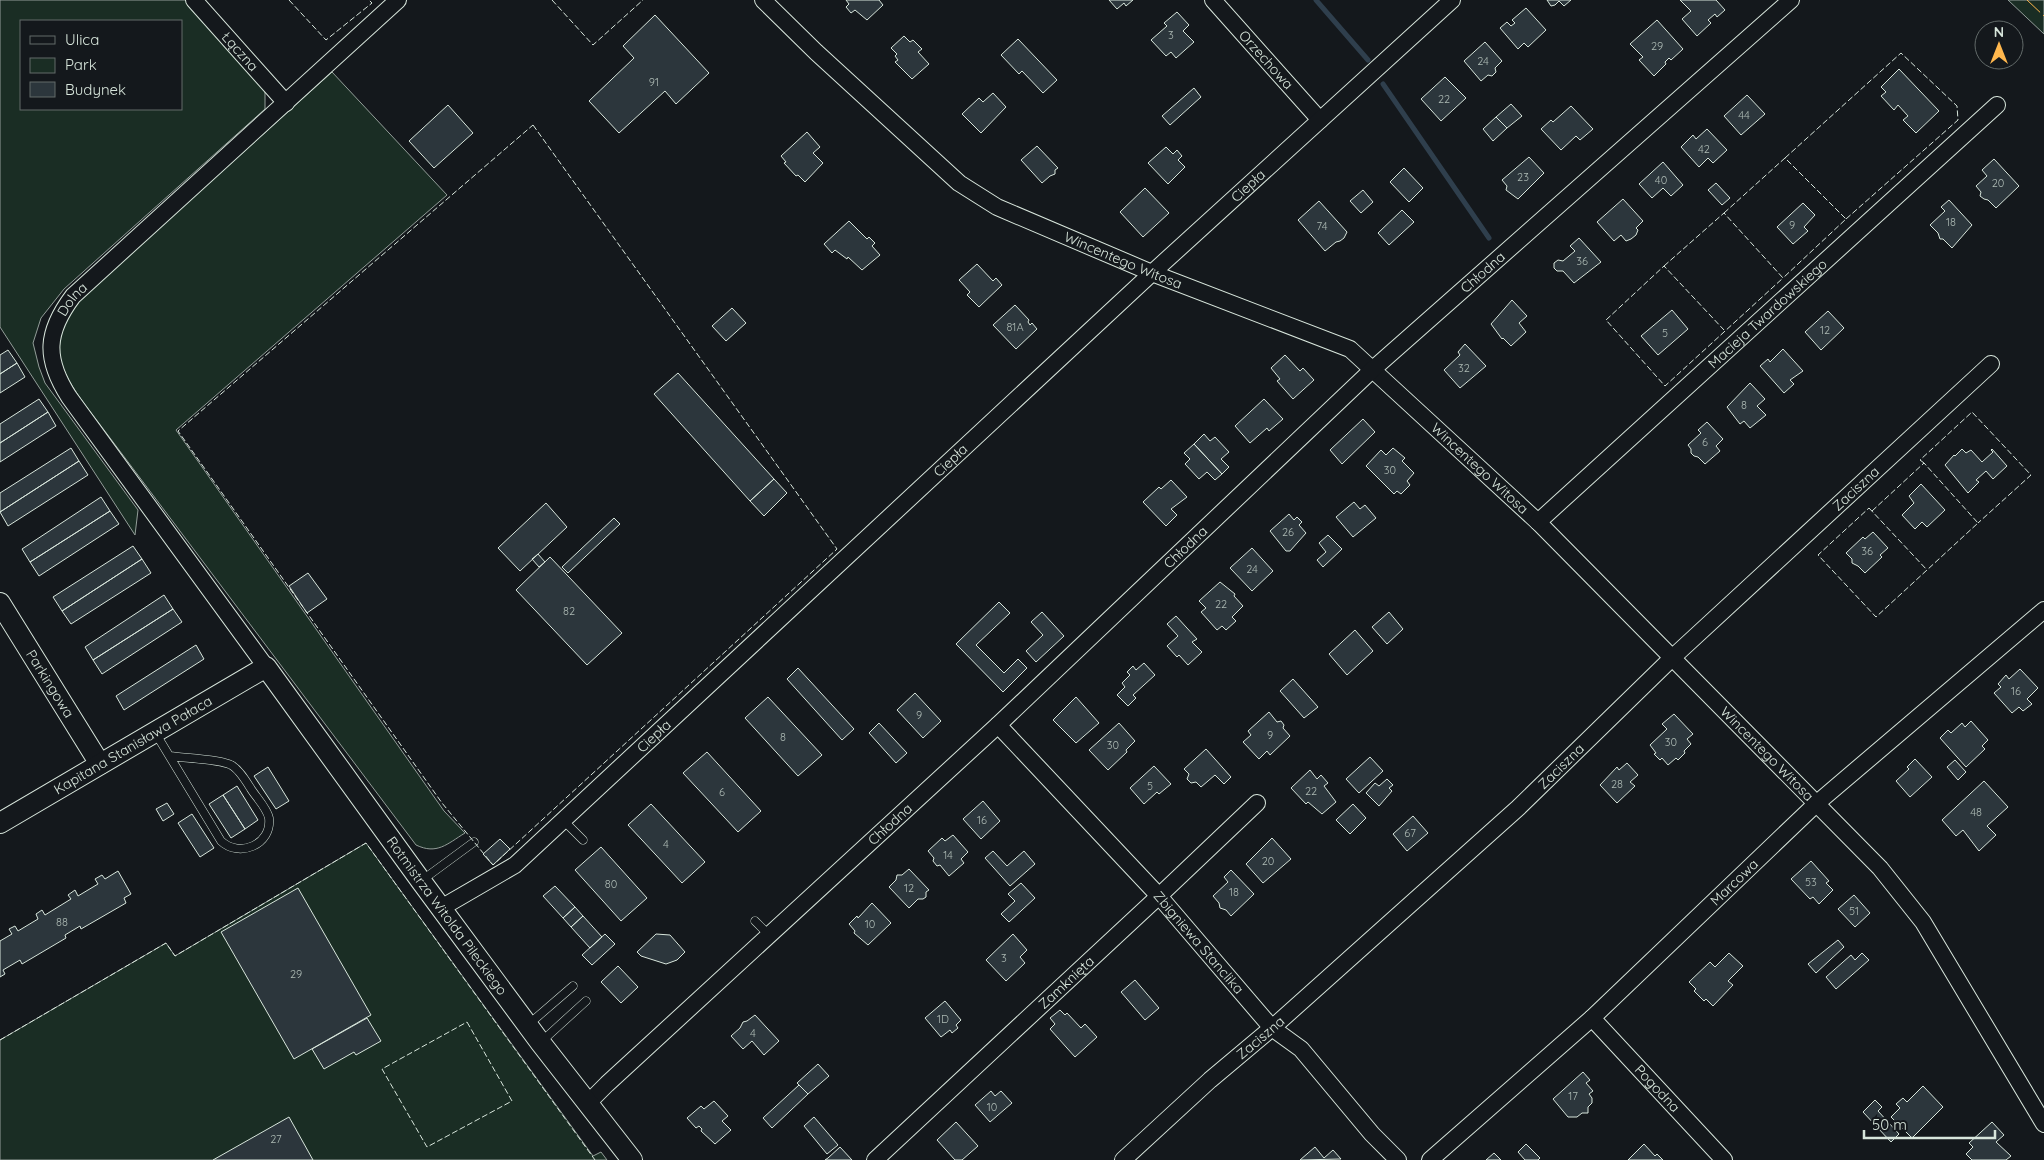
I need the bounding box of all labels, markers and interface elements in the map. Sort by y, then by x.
legend [20,20,182,110]
north arrow [1974,20,2024,70]
text: N [1994,23,2004,41]
street label: Orzechowa [1235,26,1297,93]
street label: Łączna [218,28,262,75]
house number: 3 [1168,28,1174,42]
text: Ulica [65,30,99,49]
house number: 29 [1651,39,1663,53]
house number: 24 [1477,54,1489,68]
text: Park [65,55,97,74]
house number: 91 [649,75,659,89]
text: Budynek [65,80,126,99]
house number: 22 [1438,92,1450,106]
house number: 44 [1738,108,1750,122]
house number: 42 [1698,142,1710,156]
street label: Ciepła [1227,165,1269,206]
house number: 23 [1517,170,1529,184]
house number: 40 [1655,173,1667,187]
house number: 20 [1992,176,2004,190]
house number: 18 [1946,215,1956,229]
house number: 9 [1789,218,1795,232]
house number: 74 [1317,219,1328,233]
street label: Wincentego Witosa [1061,228,1185,293]
street label: Chłodna [1457,248,1509,297]
house number: 36 [1576,254,1588,268]
street label: Macieja Twardowskiego [1704,255,1831,372]
street label: Dolna [53,279,91,319]
house number: 81A [1006,320,1024,334]
house number: 12 [1820,323,1830,337]
house number: 5 [1662,326,1668,340]
house number: 32 [1458,361,1470,375]
house number: 8 [1741,398,1747,412]
street label: Wincentego Witosa [1427,419,1532,518]
house number: 6 [1702,435,1708,449]
street label: Ciepła [930,440,971,481]
street label: Zaciszna [1828,462,1883,515]
house number: 30 [1384,463,1396,477]
street label: Chłodna [1160,522,1211,572]
house number: 26 [1282,525,1294,539]
house number: 36 [1861,544,1873,558]
house number: 24 [1246,562,1258,576]
house number: 22 [1215,597,1227,611]
house number: 82 [563,604,575,618]
street label: Parkingowa [22,646,78,721]
house number: 16 [2011,684,2021,698]
street label: Kapitana Stanisława Pałaca [50,692,215,799]
street label: Wincentego Witosa [1716,703,1818,805]
house number: 9 [916,708,922,722]
street label: Ciepła [633,716,675,756]
house number: 9 [1267,728,1273,742]
house number: 8 [780,730,786,744]
house number: 30 [1665,735,1677,749]
house number: 30 [1107,738,1119,752]
street label: Zaciszna [1534,740,1588,793]
house number: 28 [1611,777,1623,791]
house number: 5 [1147,779,1153,793]
house number: 22 [1305,784,1317,798]
house number: 6 [719,785,725,799]
street label: Chłodna [864,799,916,849]
house number: 48 [1970,805,1982,819]
house number: 16 [977,813,987,827]
house number: 67 [1404,826,1416,840]
street label: Rotmistrza Witolda Pileckiego [383,833,511,999]
house number: 4 [663,837,669,851]
house number: 14 [943,848,953,862]
house number: 20 [1262,854,1274,868]
street label: Marcowa [1706,855,1762,909]
house number: 53 [1805,875,1817,889]
house number: 80 [605,877,617,891]
house number: 12 [904,881,914,895]
house number: 18 [1229,885,1239,899]
street label: Zbigniewa Stanclika [1150,887,1248,998]
house number: 51 [1849,904,1859,918]
house number: 88 [56,915,68,929]
house number: 10 [865,917,875,931]
house number: 3 [1001,951,1007,965]
street label: Zamknięta [1034,952,1098,1013]
house number: 29 [290,967,302,981]
house number: 1D [937,1012,949,1026]
street label: Zaciszna [1233,1012,1288,1063]
house number: 4 [750,1026,756,1040]
street label: Pogodna [1631,1061,1684,1116]
house number: 17 [1568,1089,1578,1103]
house number: 10 [987,1100,997,1114]
scale bar [1864,1108,1995,1140]
text: 50 m [1872,1115,1907,1134]
house number: 27 [270,1132,282,1146]

